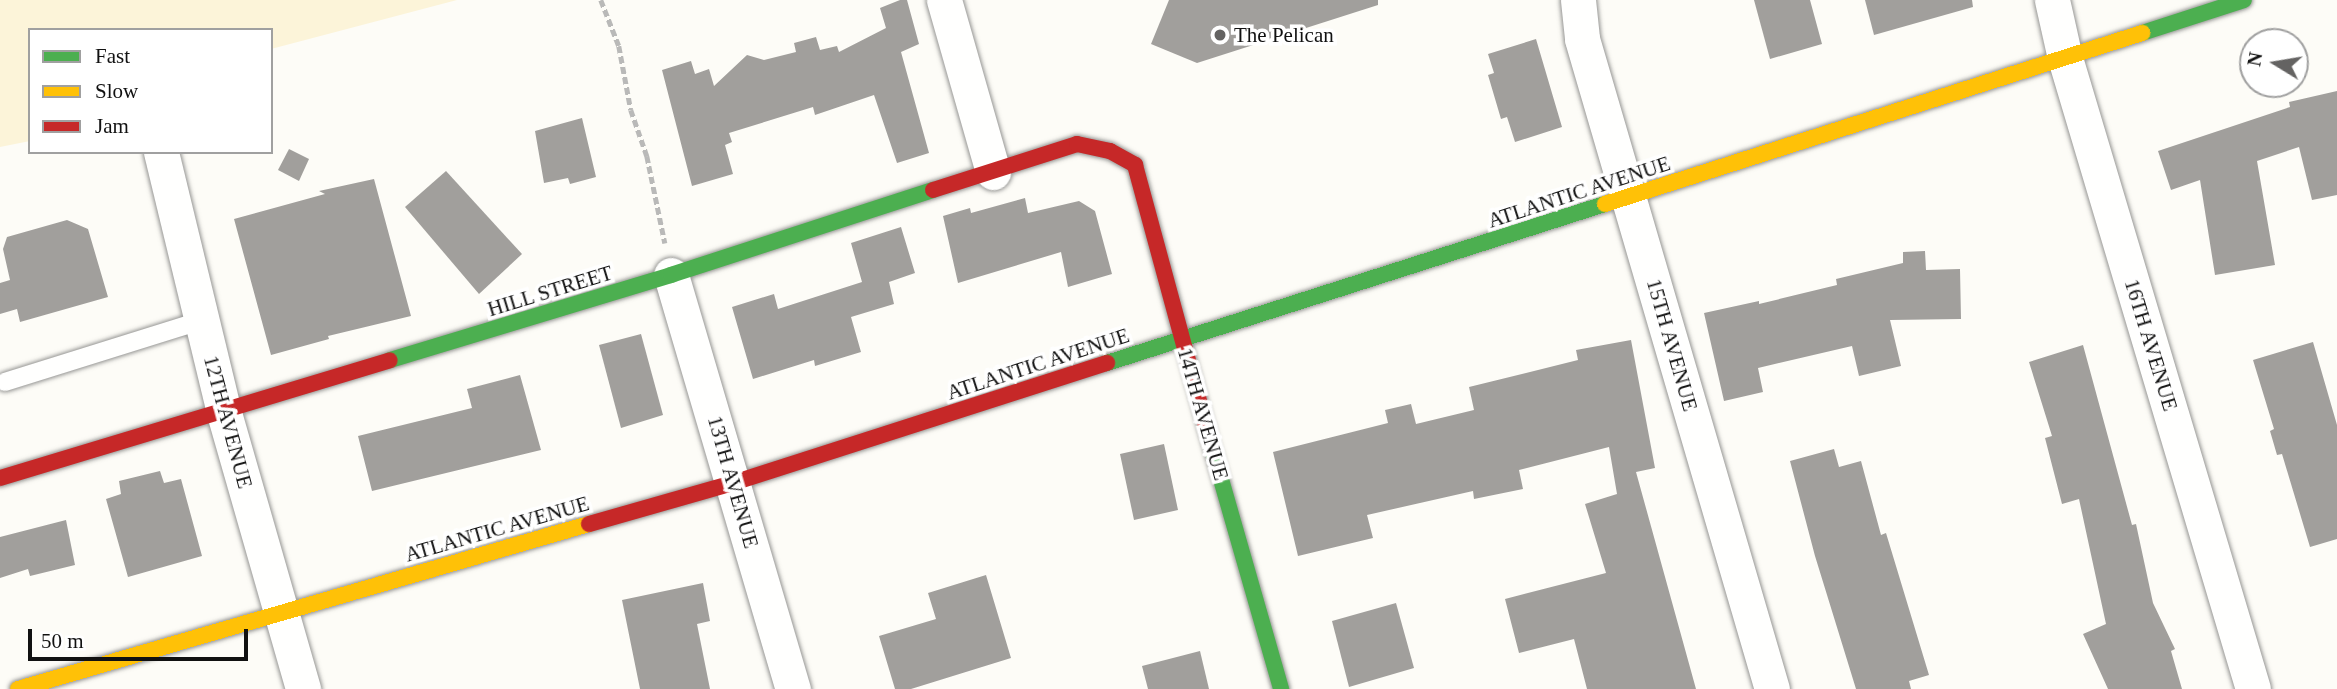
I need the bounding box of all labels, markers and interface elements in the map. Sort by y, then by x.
place label: The Pelican [1234,22,1334,48]
marker: The Pelican [1212,27,1228,43]
legend [28,28,273,154]
north arrow [2239,28,2309,98]
text: Fast [95,44,130,68]
text: N [2243,51,2266,68]
text: Slow [95,79,138,103]
text: Jam [95,114,129,138]
street label: ATLANTIC AVENUE [1484,150,1674,234]
street label: HILL STREET [484,260,616,322]
street label: 15TH AVENUE [1641,275,1703,415]
street label: 16TH AVENUE [2119,275,2183,415]
street label: ATLANTIC AVENUE [943,322,1133,406]
street label: 14TH AVENUE [1172,344,1234,484]
street label: 12TH AVENUE [198,352,258,492]
street label: 13TH AVENUE [702,412,764,552]
street label: ATLANTIC AVENUE [401,490,593,568]
scale bar [32,616,252,660]
text: 50 m [41,629,84,653]

